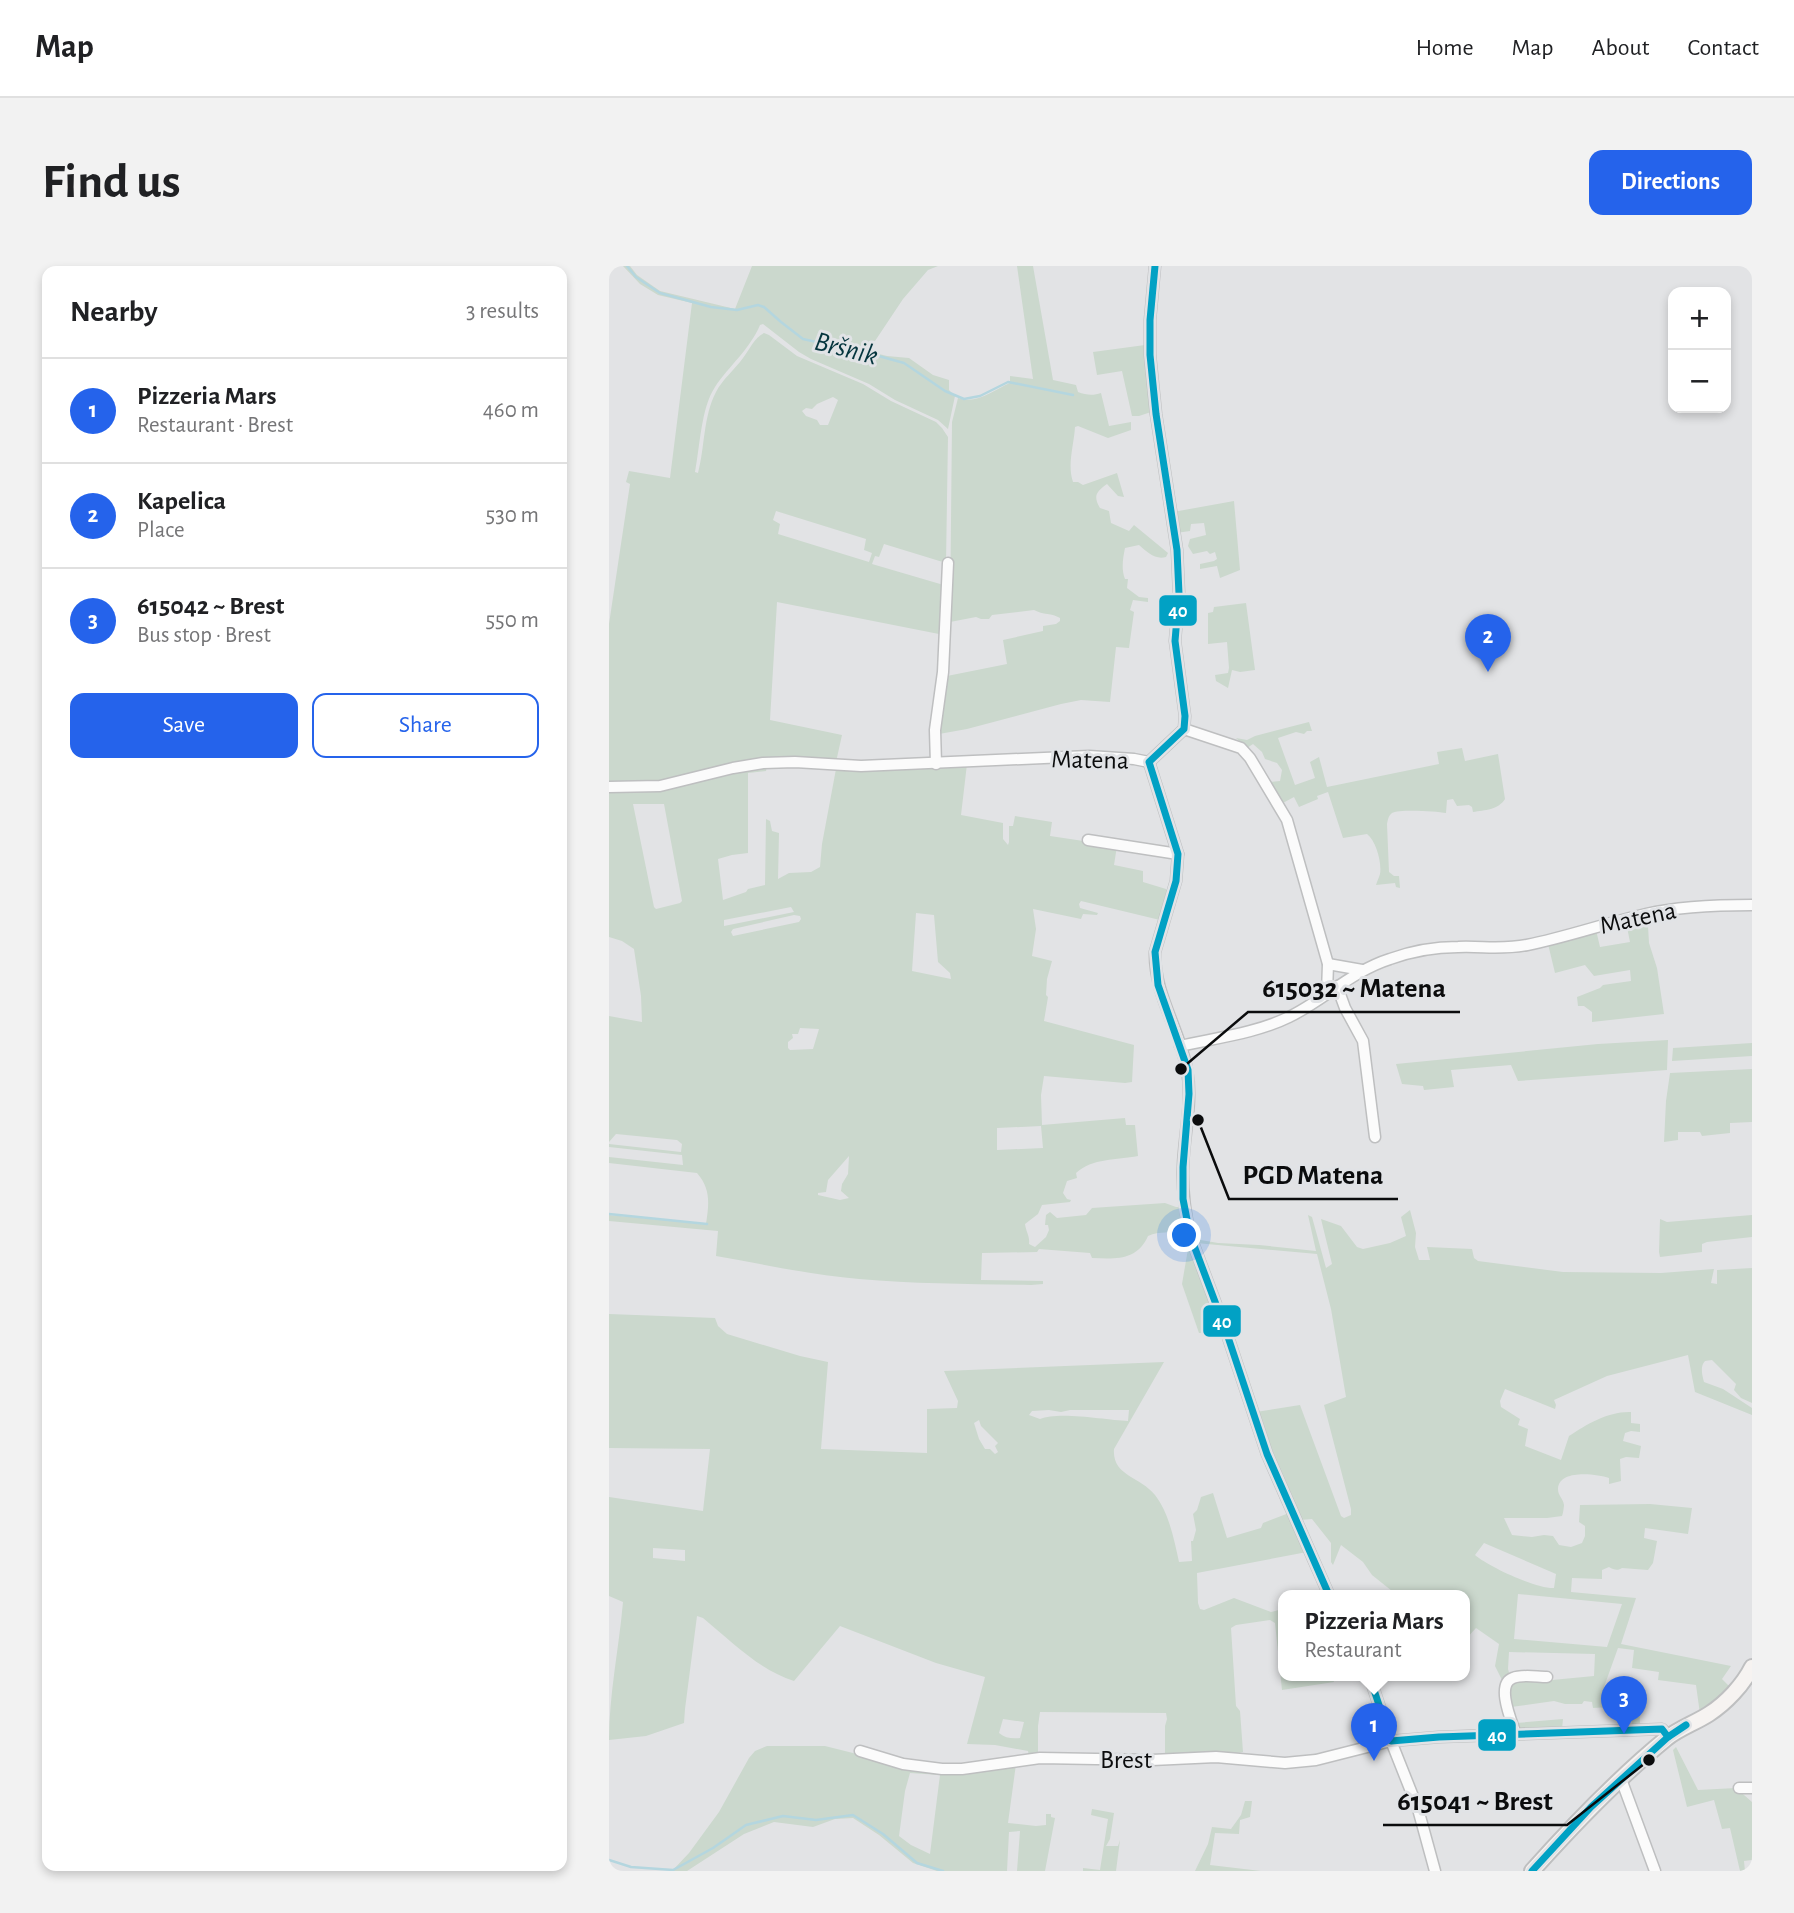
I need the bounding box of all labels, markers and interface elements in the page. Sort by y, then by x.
text: Map [35,31,94,64]
text: Home [1416,36,1474,60]
text: Map [1512,36,1554,60]
text: About [1592,36,1649,60]
text: Contact [1687,36,1759,60]
button: Directions [1589,150,1752,215]
text: Find us [42,158,181,207]
map controls [1668,287,1731,413]
button: + [1668,287,1731,350]
text: Nearby [70,297,158,327]
text: 3 results [466,300,539,323]
water label: Bršnik [811,328,881,370]
button: − [1668,350,1731,413]
text: Pizzeria Mars [137,383,276,409]
text: 1 [89,399,97,422]
text: 460 m [483,399,539,422]
text: Restaurant · Brest [137,414,293,437]
text: Kapelica [137,488,226,514]
text: 2 [88,504,98,527]
text: 530 m [486,504,539,527]
text: Place [137,519,185,542]
text: 615042 ~ Brest [137,593,284,619]
line badge: 40 [1158,594,1198,627]
text: 40 [1168,602,1188,621]
text: 3 [88,609,98,632]
text: 550 m [485,609,539,632]
pin: 2 [1465,614,1511,672]
text: Bus stop · Brest [137,624,271,647]
button: Save [70,693,298,758]
button: Share [312,693,539,758]
street label: Matena [1051,746,1129,774]
street label: Matena [1597,897,1679,939]
callout: 615032 ~ Matena [1248,963,1460,1012]
text: 615032 ~ Matena [1262,975,1446,1003]
callout: PGD Matena [1229,1150,1398,1199]
text: PGD Matena [1242,1162,1384,1190]
your location [1167,1218,1201,1252]
line badge: 40 [1202,1304,1242,1338]
text: 40 [1212,1313,1232,1332]
popup [1278,1590,1470,1681]
text: Pizzeria Mars [1304,1608,1444,1634]
text: Restaurant [1304,1639,1402,1662]
pin: 3 [1601,1676,1647,1734]
pin: 1 [1351,1703,1397,1761]
line badge: 40 [1477,1718,1517,1752]
text: 40 [1487,1727,1507,1746]
street label: Brest [1100,1747,1152,1773]
callout: 615041 ~ Brest [1383,1776,1567,1825]
text: 615041 ~ Brest [1397,1788,1553,1816]

